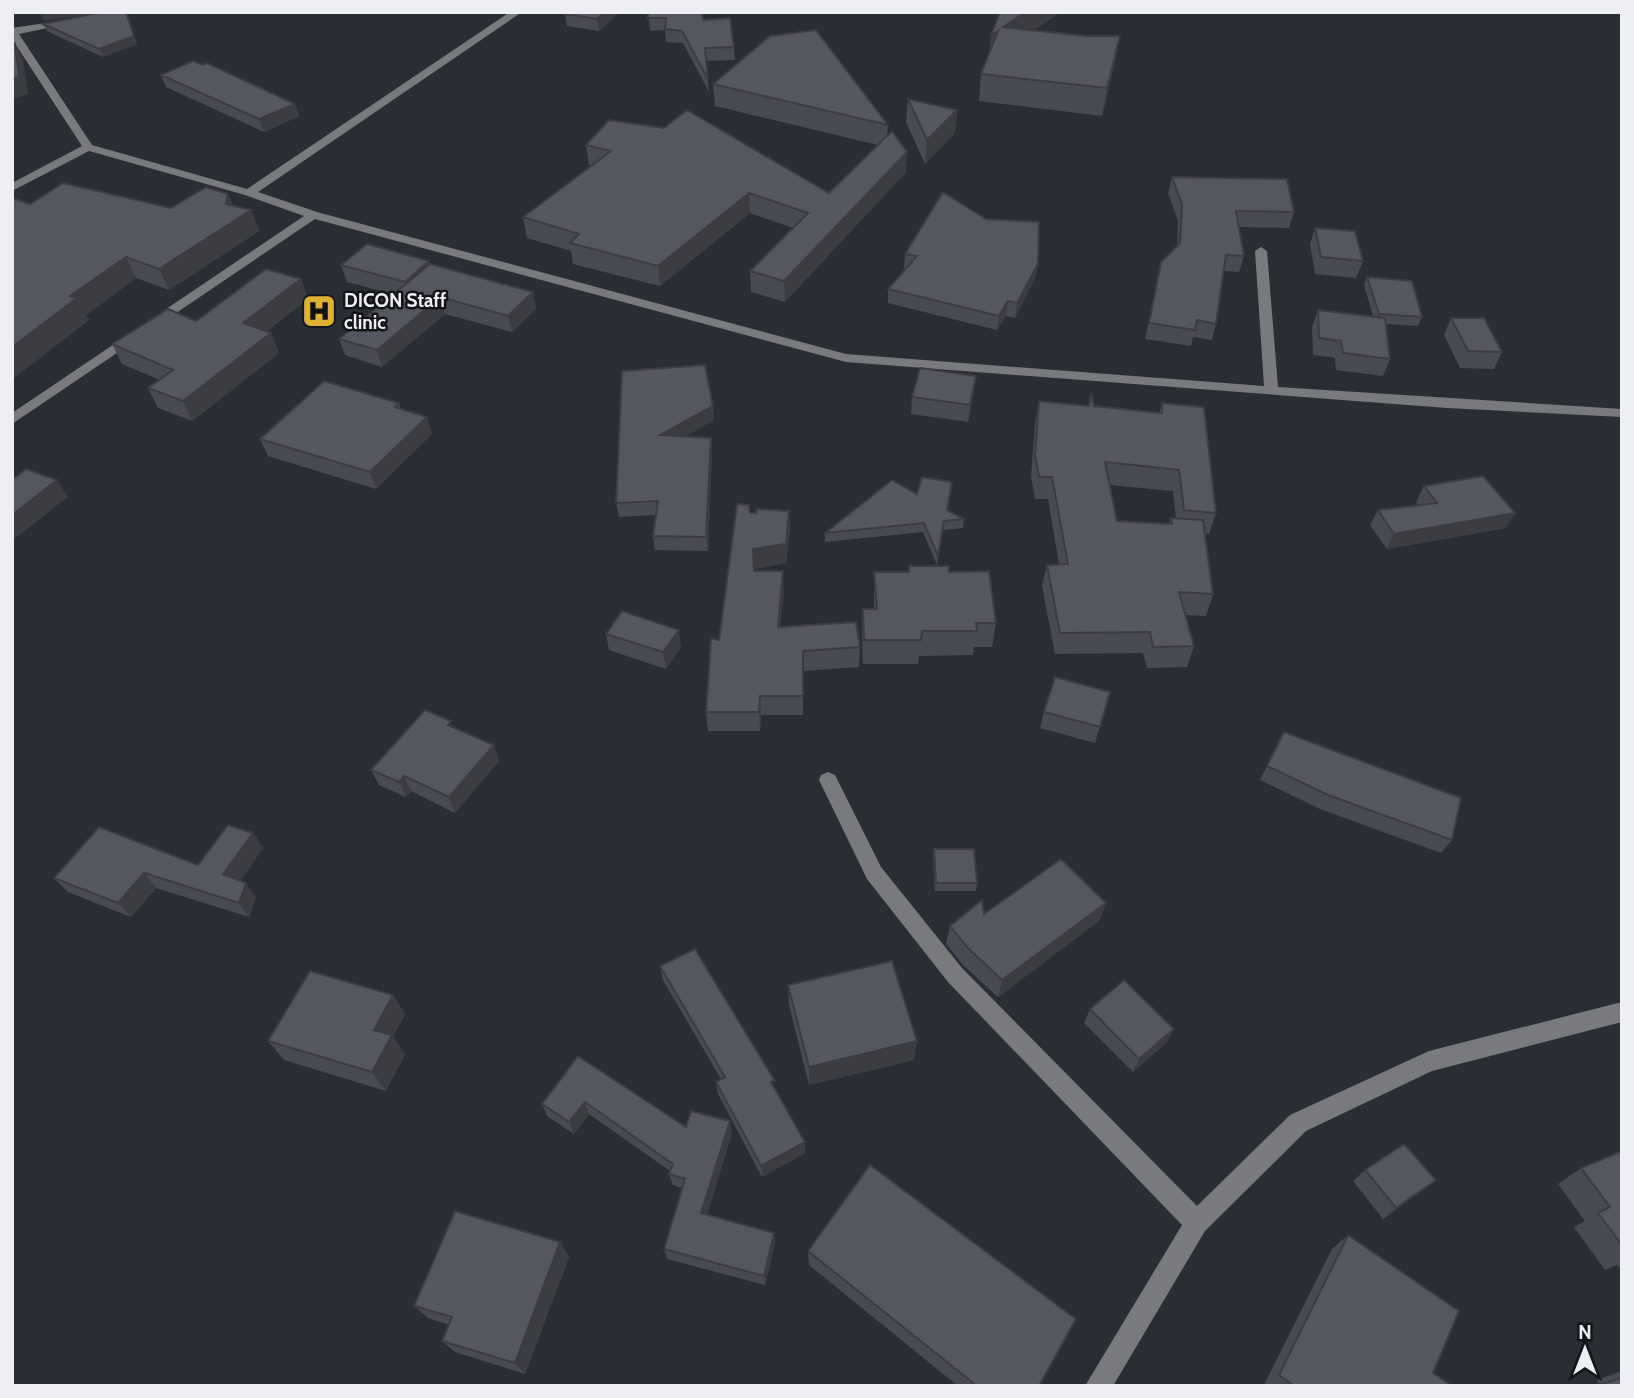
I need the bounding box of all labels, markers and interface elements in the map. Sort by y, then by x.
place label: DICON Staff clinic [344,289,447,334]
hospital icon: DICON Staff clinic [300,292,338,330]
north arrow [1550,1314,1620,1384]
text: N [1578,1321,1592,1344]

